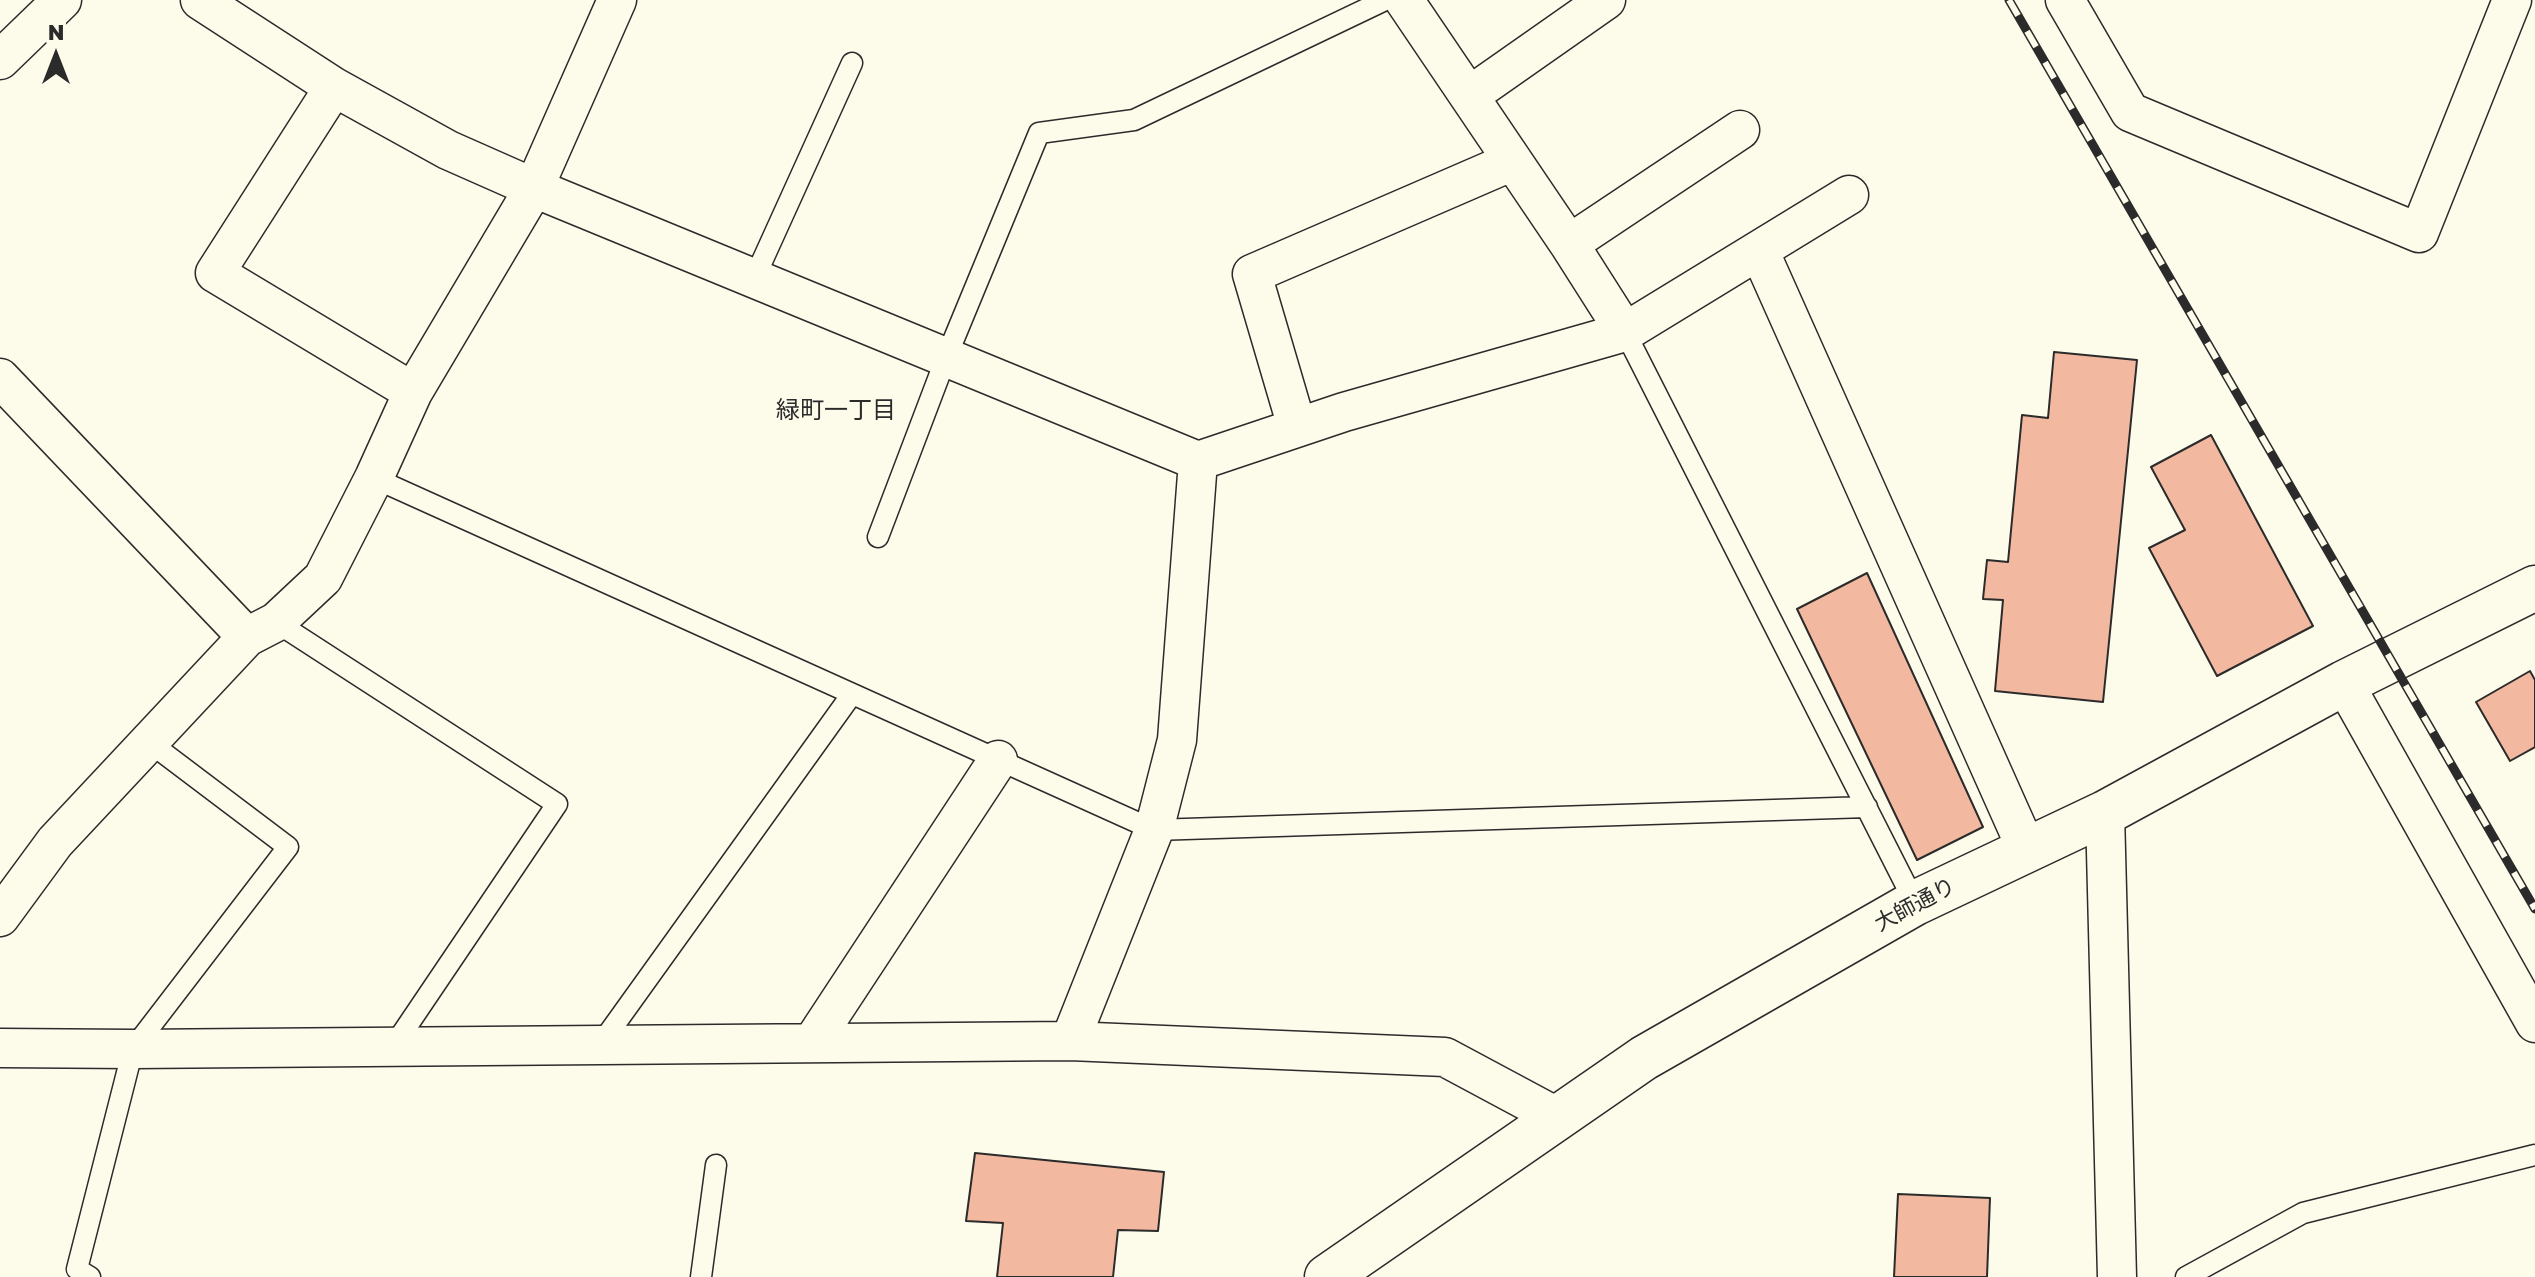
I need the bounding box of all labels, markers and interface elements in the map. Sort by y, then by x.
north arrow [16,16,96,96]
text: N [48,18,64,45]
district label: 緑町一丁目 [776,396,896,424]
street label: 大師通り [1870,873,1960,937]

